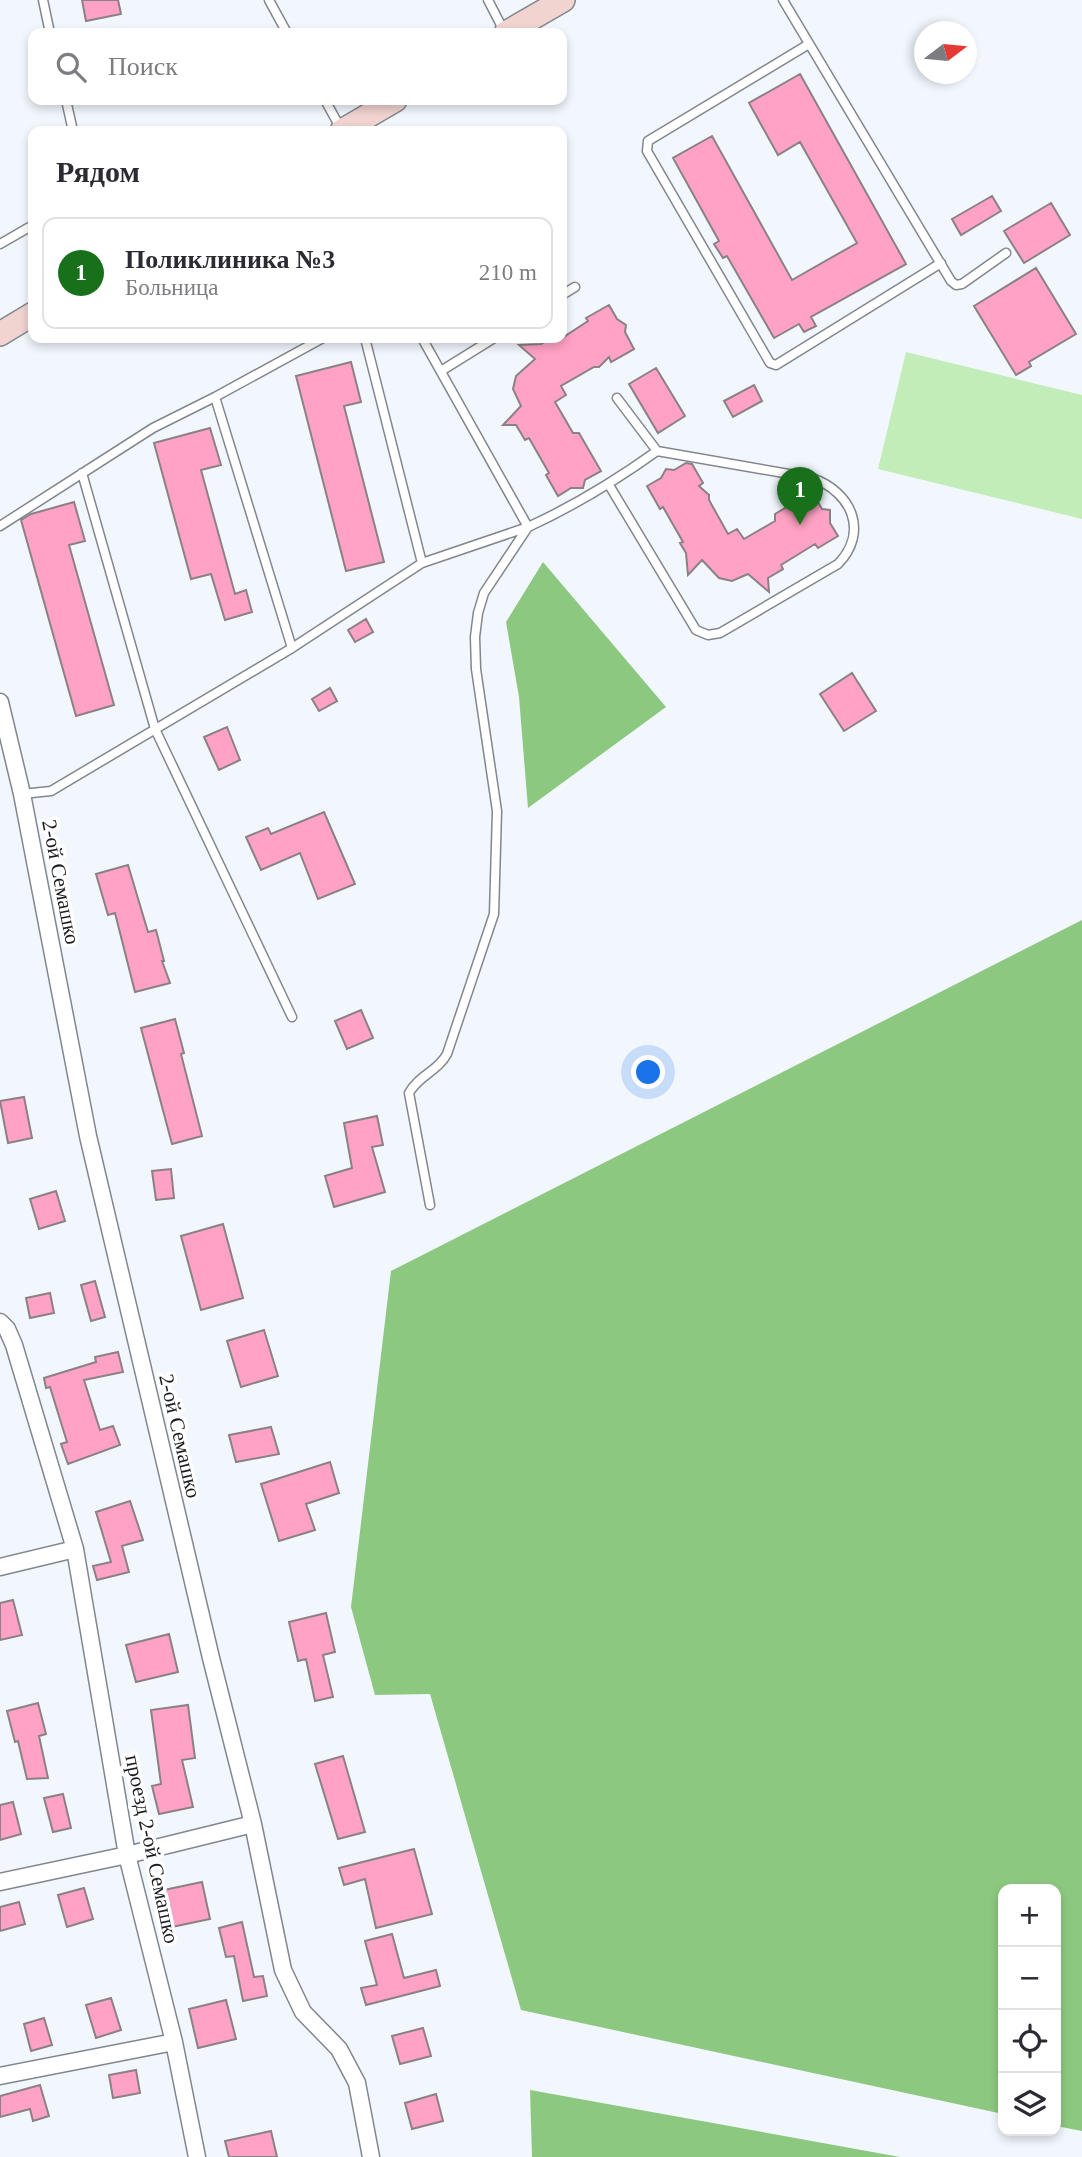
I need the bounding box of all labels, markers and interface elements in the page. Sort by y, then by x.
north arrow [914,21,977,84]
search box [28,28,567,105]
icon: search [52,48,90,86]
text: Поиск [108,52,178,81]
text: Рядом [56,155,140,188]
text: Поликлиника №3 [125,245,335,274]
text: 1 [75,260,87,285]
text: 210 m [479,260,537,285]
text: Больница [125,275,219,300]
pin: 1 [777,467,823,525]
street label: 2-ой Семашко [37,818,85,946]
your location [631,1055,665,1089]
street label: 2-ой Семашко [154,1372,206,1500]
street label: проезд 2-ой Семашко [120,1752,184,1946]
map controls [998,1884,1061,2136]
button: + [998,1884,1061,1947]
button: − [998,1947,1061,2010]
button: locate [998,2010,1061,2073]
button: layers [998,2073,1061,2136]

